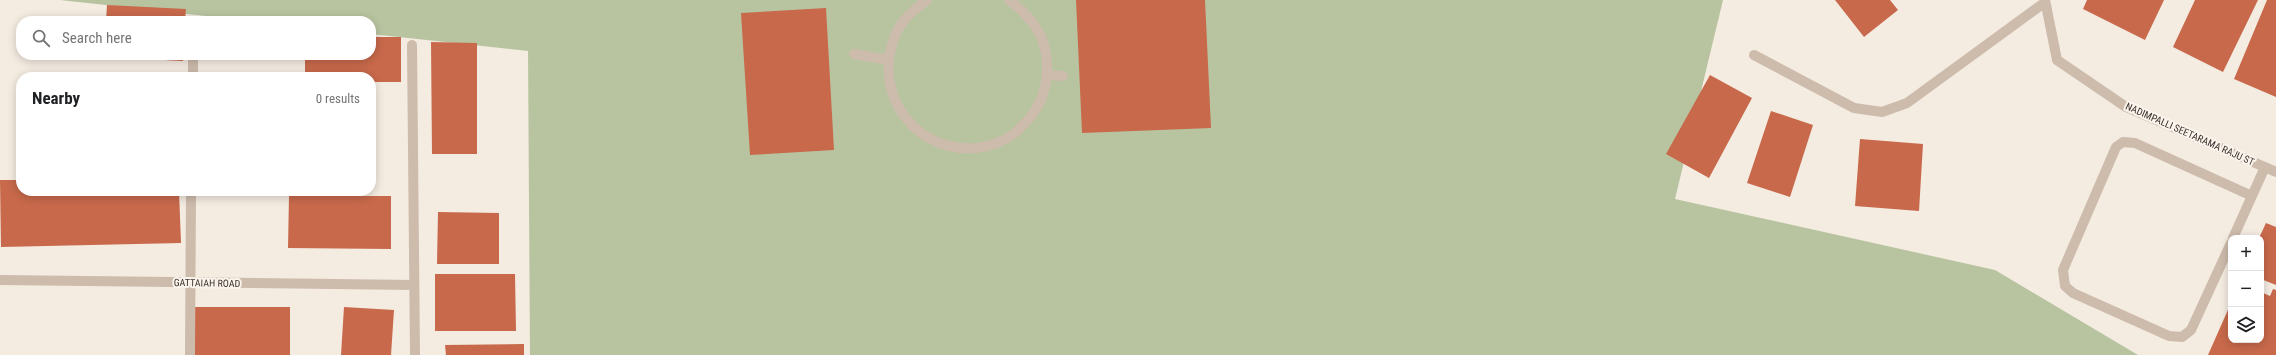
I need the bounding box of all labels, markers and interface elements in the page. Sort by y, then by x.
search box [16,16,376,60]
icon: search [30,27,52,49]
text: Search here [62,29,132,47]
text: Nearby [32,88,80,108]
text: 0 results [316,91,360,106]
street label: NADIMPALLI SEETARAMA RAJU ST [2124,101,2256,167]
map controls [2228,235,2264,343]
button: + [2228,235,2264,271]
button: − [2228,271,2264,307]
street label: GATTAIAH ROAD [174,277,241,289]
button: layers [2228,307,2264,343]

